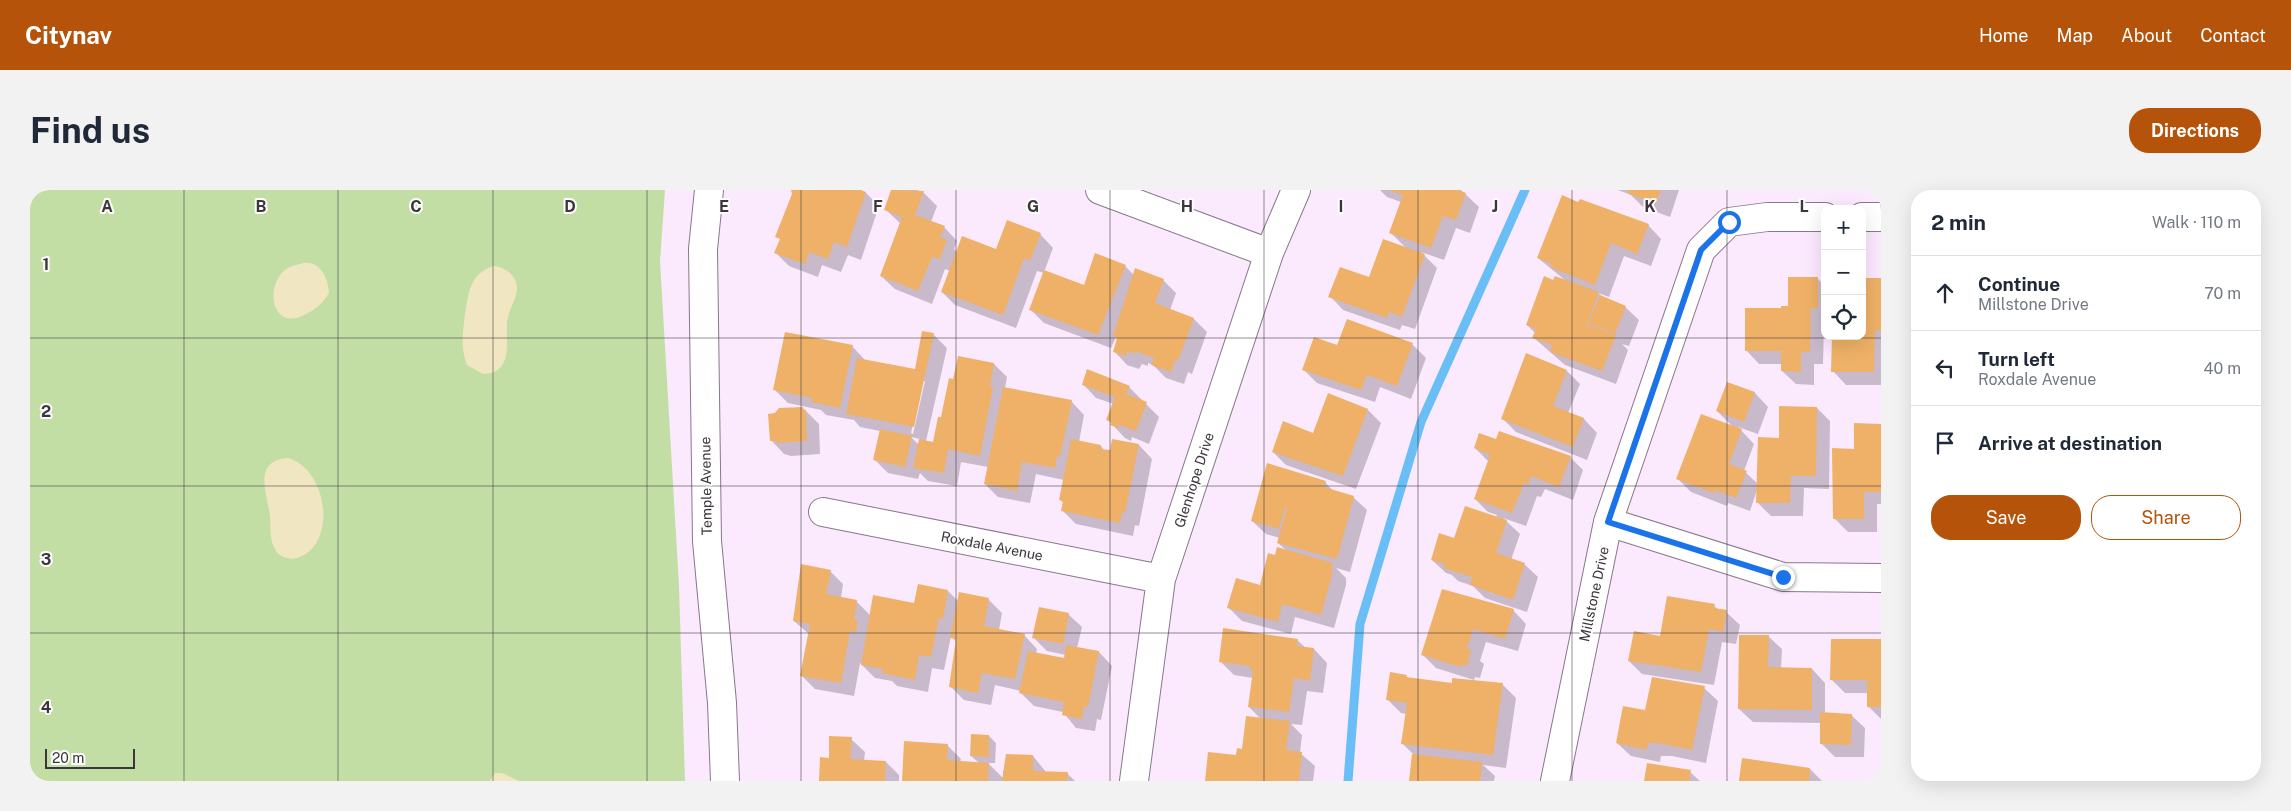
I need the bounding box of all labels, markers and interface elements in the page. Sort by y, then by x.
text: Citynav [25,21,112,49]
text: Home [1979,25,2029,46]
text: Map [2057,25,2093,46]
text: About [2121,25,2172,46]
text: Contact [2200,25,2266,46]
button: Directions [2129,108,2261,153]
text: Find us [30,110,150,151]
text: A [101,197,113,216]
text: B [256,197,267,216]
text: C [410,197,422,216]
text: D [564,197,576,216]
text: E [719,197,729,216]
text: F [873,197,883,216]
text: G [1027,197,1039,216]
text: H [1181,197,1193,216]
text: I [1339,197,1343,216]
text: J [1492,197,1498,216]
text: K [1644,197,1656,216]
text: L [1799,197,1809,216]
map controls [1821,205,1866,340]
button: + [1821,205,1866,250]
text: 2 min [1931,210,1986,235]
route start [1718,211,1741,234]
text: Walk · 110 m [2152,213,2241,232]
button: − [1821,250,1866,295]
text: 1 [43,255,49,274]
text: Continue [1978,273,2060,295]
icon: ahead [1931,279,1959,307]
text: 70 m [2204,284,2241,303]
button: locate [1821,295,1866,340]
text: Millstone Drive [1978,295,2089,314]
text: Turn left [1978,348,2055,370]
icon: left [1931,354,1959,382]
text: 40 m [2203,359,2241,378]
text: Roxdale Avenue [1978,370,2096,389]
text: 2 [41,402,51,421]
icon: arrive [1931,429,1959,457]
street label: Glenhope Drive [1171,430,1217,530]
text: Arrive at destination [1978,432,2162,454]
street label: Temple Avenue [697,436,715,536]
button: Save [1931,495,2081,540]
button: Share [2091,495,2241,540]
street label: Roxdale Avenue [940,528,1044,564]
street label: Millstone Drive [1576,545,1612,643]
text: 3 [41,550,51,569]
route end [1772,566,1795,589]
text: 4 [41,698,52,717]
scale bar [45,746,135,769]
text: 20 m [52,750,84,766]

